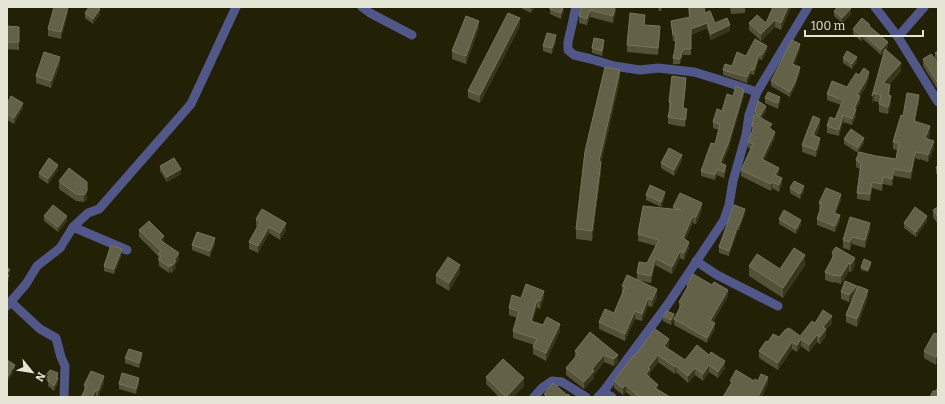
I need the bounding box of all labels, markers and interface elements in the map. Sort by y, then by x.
scale bar [805,12,923,38]
text: 100 m [811,19,846,33]
north arrow [12,352,52,392]
text: N [32,370,48,384]

